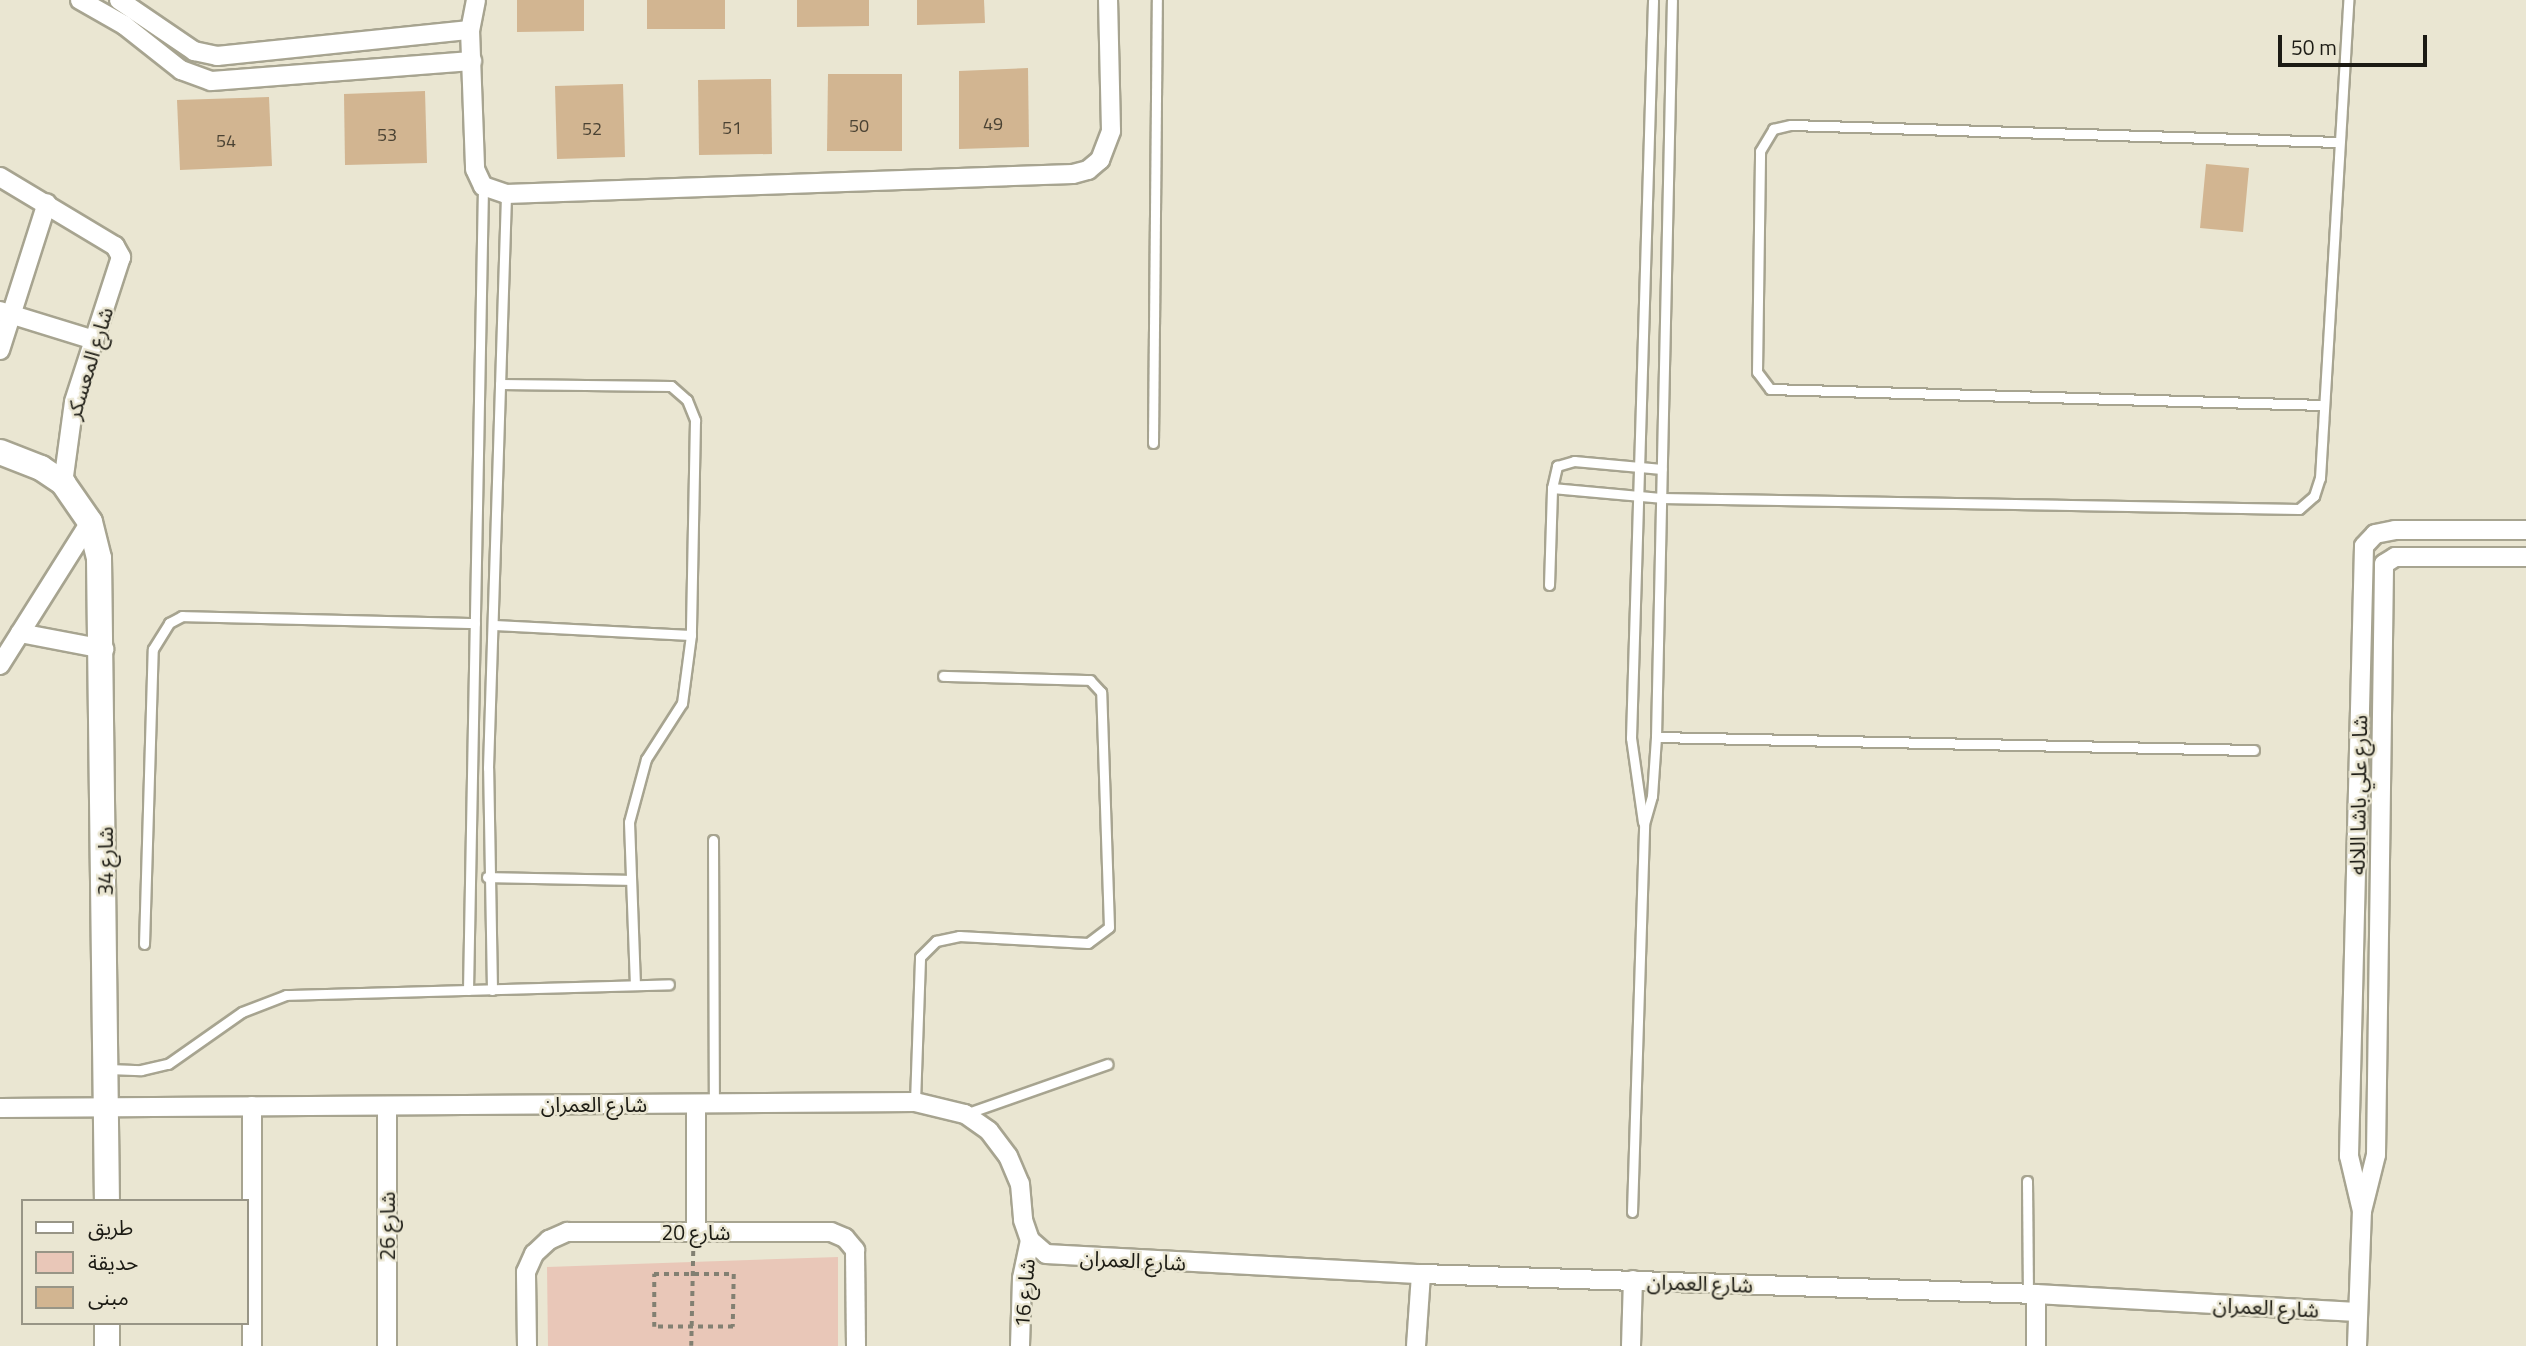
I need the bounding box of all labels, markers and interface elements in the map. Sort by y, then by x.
scale bar [2281,21,2430,65]
text: 50 m [2291,31,2337,63]
house number: 49 [983,113,1003,135]
house number: 50 [849,115,869,137]
house number: 51 [722,117,742,139]
house number: 52 [582,118,602,140]
house number: 53 [377,124,397,146]
house number: 54 [216,130,236,152]
street label: شارع المعسكر [60,304,118,422]
street label: شارع علي باشا اللاله [2344,715,2372,875]
street label: شارع 34 [92,826,118,896]
street label: شارع العمران [541,1091,647,1117]
street label: شارع 26 [374,1191,400,1261]
legend [21,1199,248,1325]
text: طريق [88,1211,133,1243]
street label: شارع 20 [661,1219,731,1245]
street label: شارع العمران [1079,1245,1187,1275]
text: حديقة [88,1246,138,1278]
street label: شارع 16 [1008,1257,1040,1329]
street label: شارع العمران [1646,1269,1754,1297]
text: مبنى [88,1281,129,1313]
street label: شارع العمران [2212,1292,2320,1322]

